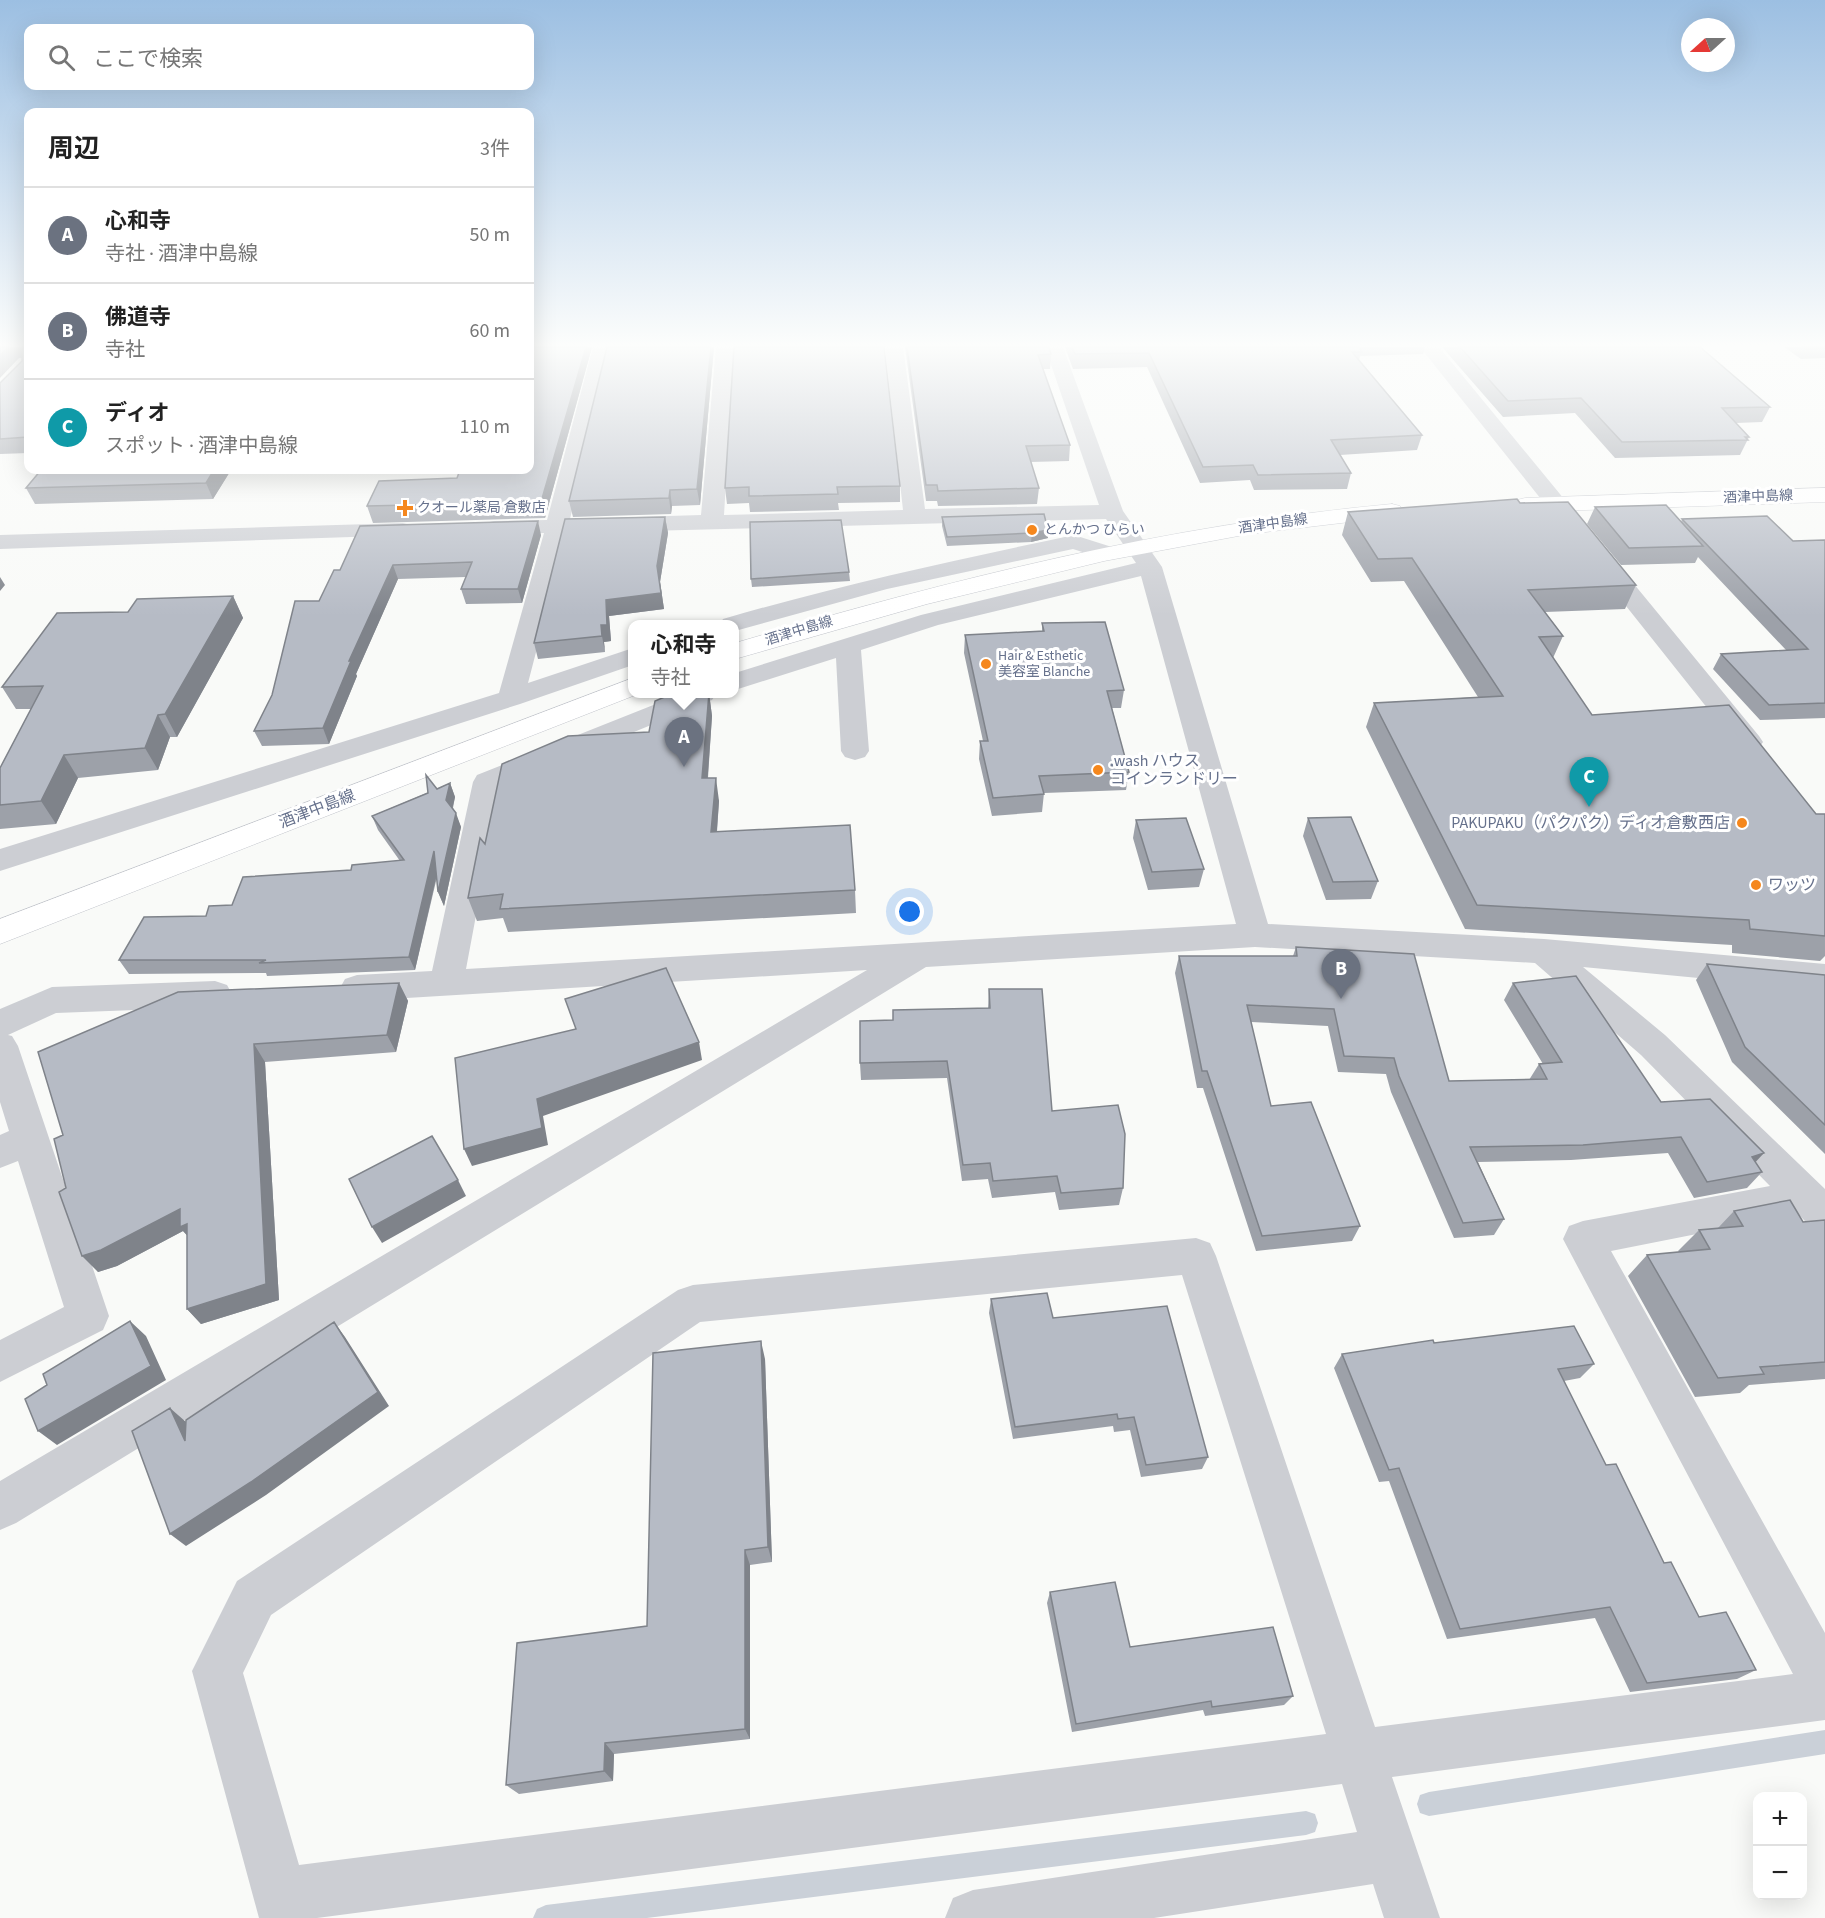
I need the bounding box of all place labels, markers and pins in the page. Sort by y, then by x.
place label: クオール薬局 倉敷店 [417,498,546,518]
marker: クオール薬局 倉敷店 [398,501,412,515]
place label: とんかつ ひらい [1044,520,1145,540]
marker: とんかつ ひらい [1025,523,1039,537]
place label: Hair & Esthetic 美容室 Blanche [998,646,1090,682]
marker: Hair & Esthetic 美容室 Blanche [979,657,993,671]
pin: A [664,718,704,767]
place label: .wash ハウス コインランドリー [1110,750,1238,790]
pin: C [1570,758,1608,807]
marker: .wash ハウス コインランドリー [1091,763,1105,777]
place label: PAKUPAKU（パクパク）ディオ倉敷西店 [1451,812,1730,834]
marker: PAKUPAKU（パクパク）ディオ倉敷西店 [1735,816,1749,830]
place label: ワッツ [1768,874,1816,896]
marker: ワッツ [1749,878,1763,892]
pin: B [1322,950,1360,999]

